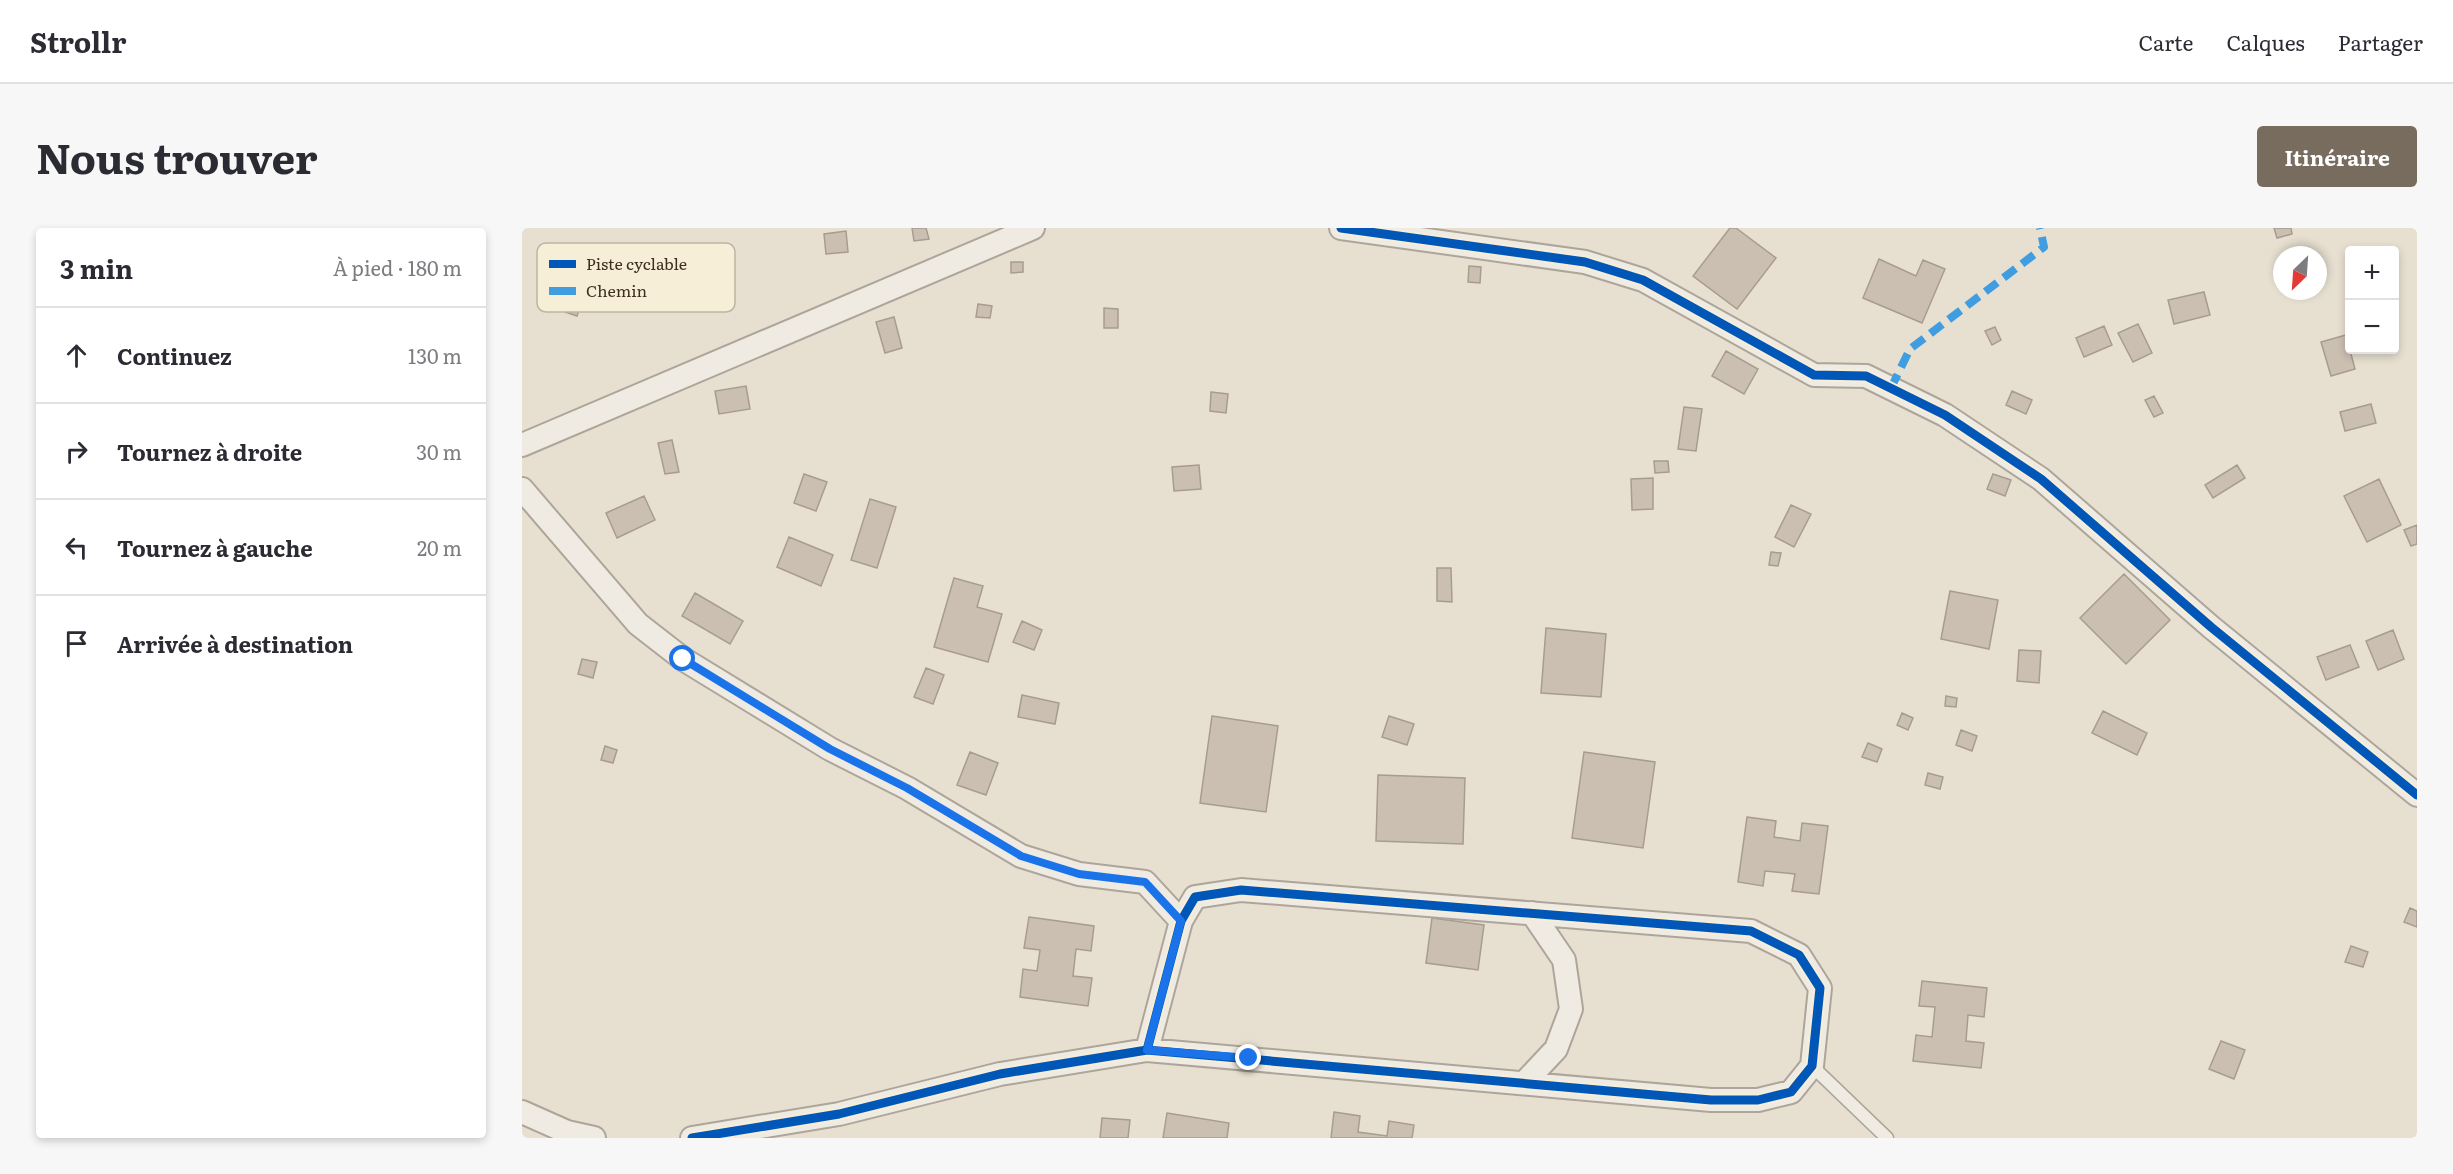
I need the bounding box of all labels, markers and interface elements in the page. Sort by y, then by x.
text: Strollr [30,20,126,62]
text: Carte [2139,26,2193,57]
text: Calques [2226,26,2305,57]
text: Partager [2338,26,2423,57]
text: Nous trouver [36,125,318,187]
button: Itinéraire [2257,126,2417,187]
legend [537,243,735,312]
north arrow [2273,246,2327,300]
map controls [2345,246,2399,354]
button: + [2345,246,2399,300]
text: 3 min [60,248,133,287]
text: Piste cyclable [586,251,687,275]
text: À pied · 180 m [333,252,462,282]
text: Chemin [586,278,648,302]
button: − [2345,300,2399,354]
icon: ahead [60,339,93,372]
text: Continuez [117,339,232,372]
text: 130 m [408,340,462,370]
icon: right [60,435,93,468]
text: Tournez à droite [117,435,302,468]
text: 30 m [416,436,462,466]
icon: left [60,531,93,564]
text: Tournez à gauche [117,531,313,564]
text: 20 m [417,532,462,562]
icon: arrive [60,627,93,660]
text: Arrivée à destination [117,627,353,660]
route start [669,645,695,671]
route end [1235,1044,1261,1070]

